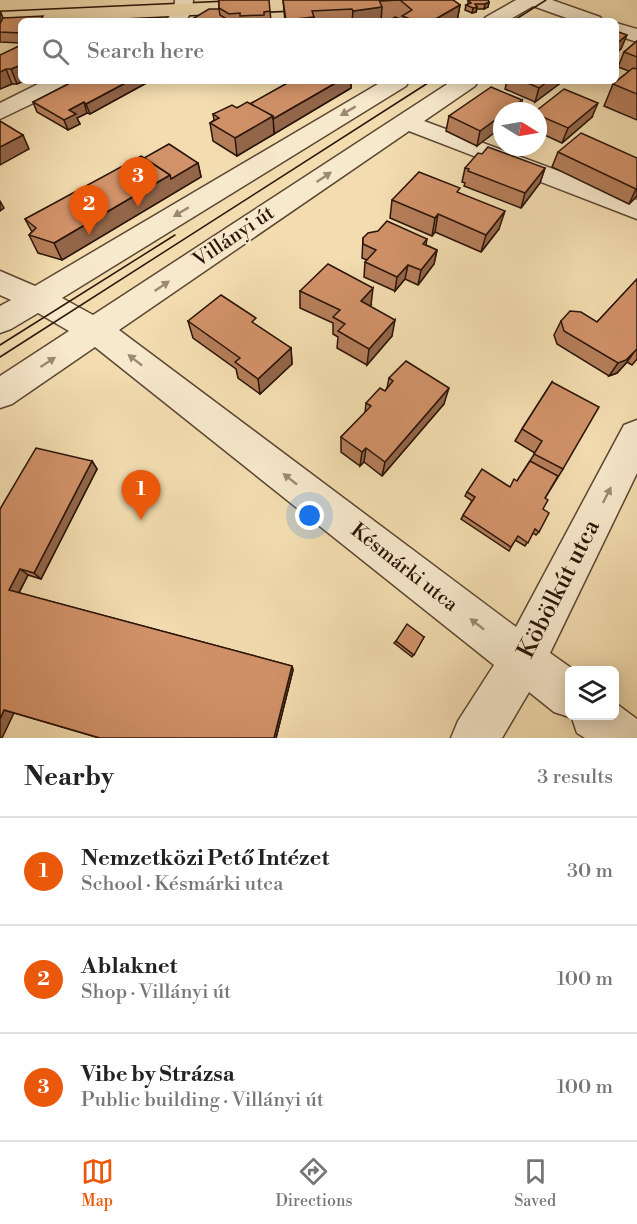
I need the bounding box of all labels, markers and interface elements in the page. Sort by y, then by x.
search box [18,18,619,84]
icon: search [39,35,72,68]
text: Search here [87,38,204,65]
north arrow [493,102,547,156]
one-way arrow [340,106,356,117]
pin: 3 [118,158,158,207]
one-way arrow [315,171,331,183]
pin: 2 [70,186,109,235]
street label: Villányi út [188,201,279,274]
one-way arrow [173,207,189,218]
one-way arrow [153,280,169,292]
one-way arrow [128,354,143,366]
one-way arrow [40,357,56,368]
pin: 1 [122,470,160,520]
one-way arrow [282,474,297,486]
one-way arrow [602,487,612,504]
your location [295,501,324,530]
street label: Köbölkút utca [511,514,607,663]
street label: Késmárki utca [345,518,463,618]
one-way arrow [469,618,485,631]
map controls [565,666,619,720]
button: layers [565,666,619,720]
text: Nearby [24,761,114,793]
text: 3 results [537,765,613,790]
text: Nemzetközi Pető Intézet [81,845,329,872]
text: 1 [39,859,48,884]
text: 30 m [567,859,613,884]
text: School · Késmárki utca [81,872,283,897]
text: Ablaknet [81,953,177,980]
text: 2 [37,967,50,992]
text: 100 m [557,967,613,992]
text: Shop · Villányi út [81,980,231,1005]
text: Vibe by Strázsa [81,1061,235,1088]
text: 3 [37,1075,50,1100]
text: 100 m [557,1075,613,1100]
text: Public building · Villányi út [81,1088,324,1113]
tab: Map [81,1155,114,1211]
tab: Directions [275,1155,353,1211]
tab: Saved [514,1155,556,1211]

